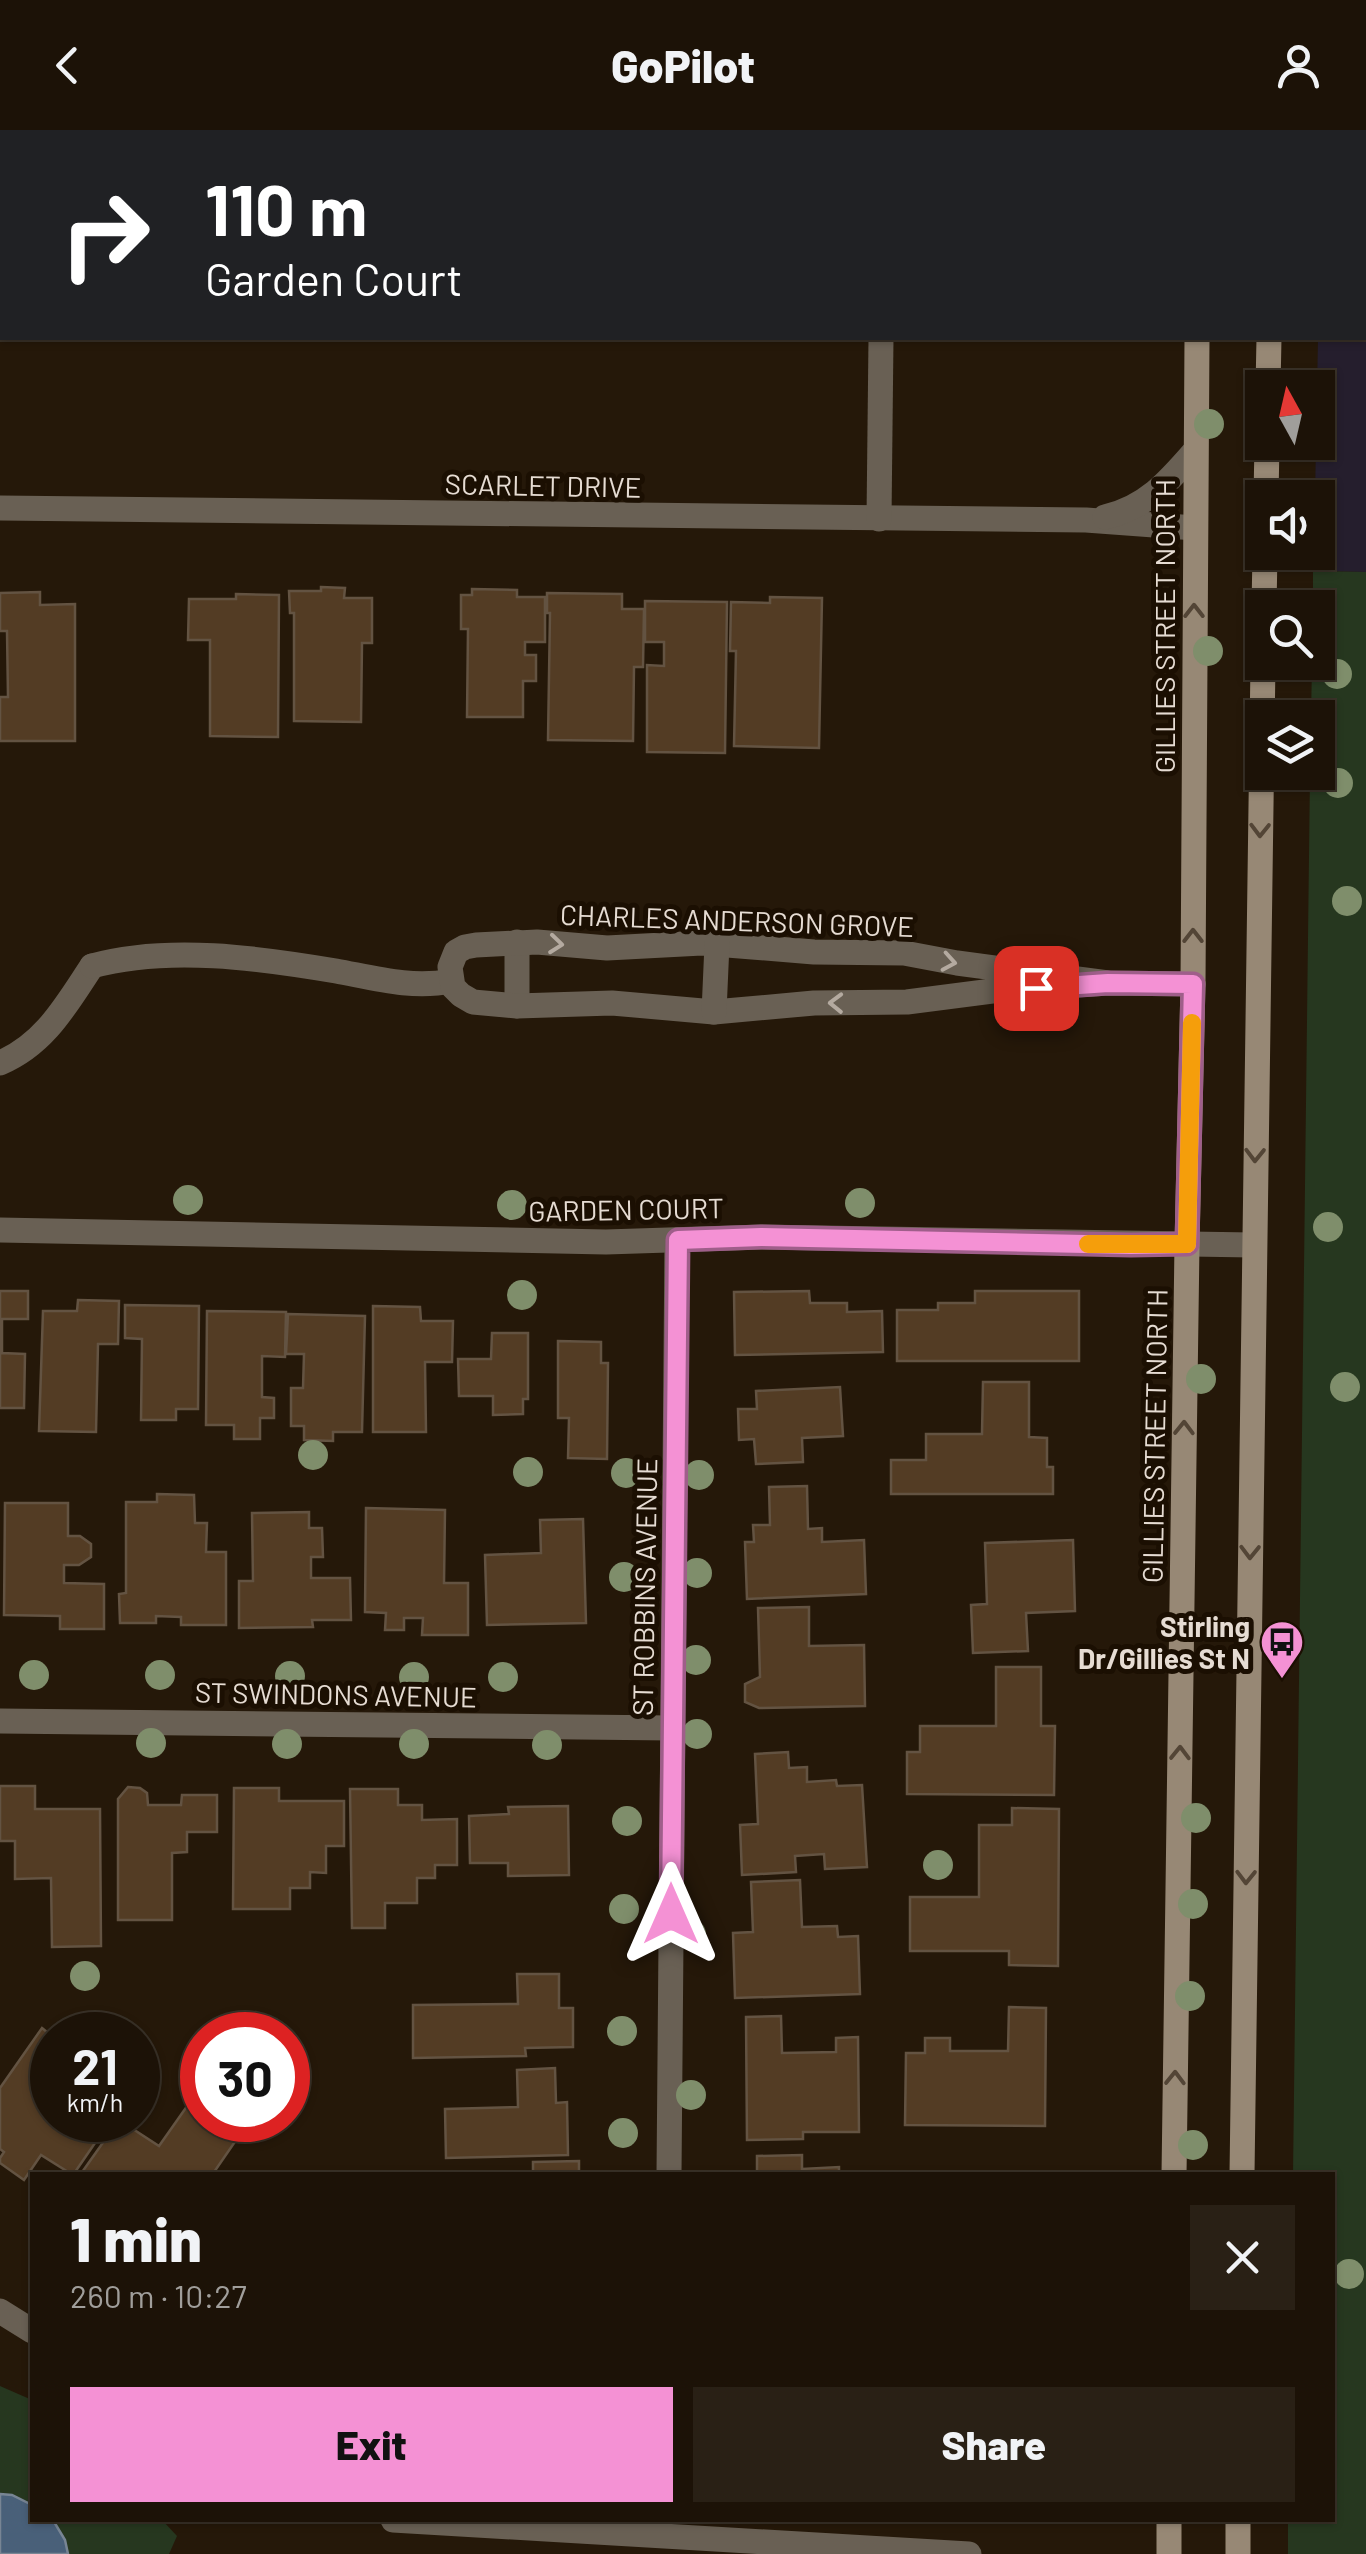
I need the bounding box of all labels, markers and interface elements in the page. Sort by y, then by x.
icon: back [40,38,95,93]
text: GoPilot [611,38,755,92]
icon: person [1271,38,1326,93]
text: 110 m [205,166,367,250]
icon: right [40,170,170,300]
text: Garden Court [205,251,463,305]
north arrow [1245,370,1335,460]
map controls [1245,370,1335,790]
street label: SCARLET DRIVE [444,466,642,504]
street label: GILLIES STREET NORTH [1147,479,1181,773]
button: sound [1245,480,1335,570]
button: search [1245,590,1335,680]
one-way arrow [1183,603,1205,618]
button: layers [1245,700,1335,790]
one-way arrow [1250,822,1271,838]
street label: CHARLES ANDERSON GROVE [559,897,915,943]
one-way arrow [1182,928,1204,944]
one-way arrow [548,933,564,954]
pin [994,946,1079,1031]
one-way arrow [941,951,957,972]
icon: arrive [1009,961,1064,1016]
one-way arrow [828,992,844,1014]
one-way arrow [1244,1148,1266,1163]
street label: GARDEN COURT [528,1190,724,1228]
street label: GILLIES STREET NORTH [1134,1289,1174,1583]
one-way arrow [1173,1419,1195,1434]
street label: ST ROBBINS AVENUE [625,1458,663,1716]
one-way arrow [1239,1546,1261,1561]
place label: Stirling Dr/Gillies St N [1078,1609,1250,1675]
bus stop icon: Stirling Dr/Gillies St N [1259,1619,1305,1680]
street label: ST SWINDONS AVENUE [195,1675,477,1713]
one-way arrow [1169,1744,1191,1760]
position arrow [619,1862,723,1966]
one-way arrow [1235,1870,1257,1886]
speed limit sign: 30 [180,2012,310,2142]
text: 21 [72,2035,118,2095]
one-way arrow [1165,2069,1186,2085]
text: km/h [67,2087,123,2117]
text: 1 min [70,2202,202,2274]
button: close [1190,2205,1295,2310]
text: 260 m · 10:27 [70,2276,247,2314]
button: Exit [70,2387,673,2502]
button: Share [693,2387,1295,2502]

